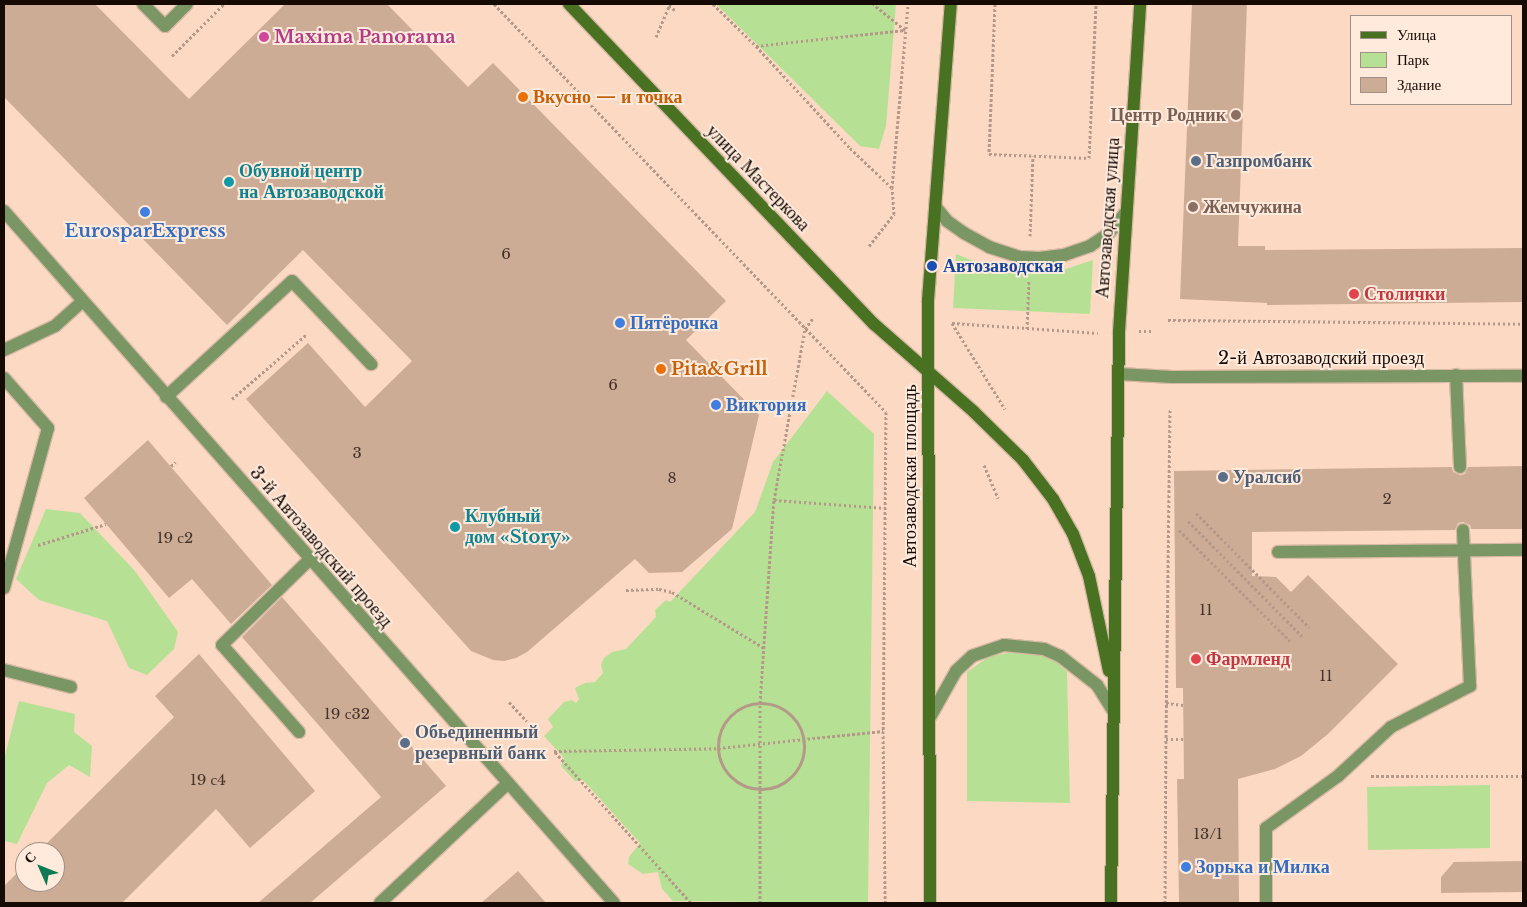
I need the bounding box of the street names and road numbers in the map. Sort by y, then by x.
street label: улица Мастеркова [702,120,814,236]
street label: Автозаводская улица [1092,137,1124,299]
street label: 2-й Автозаводский проезд [1218,347,1424,369]
street label: Автозаводская площадь [899,384,921,568]
street label: 3-й Автозаводский проезд [245,462,397,632]

